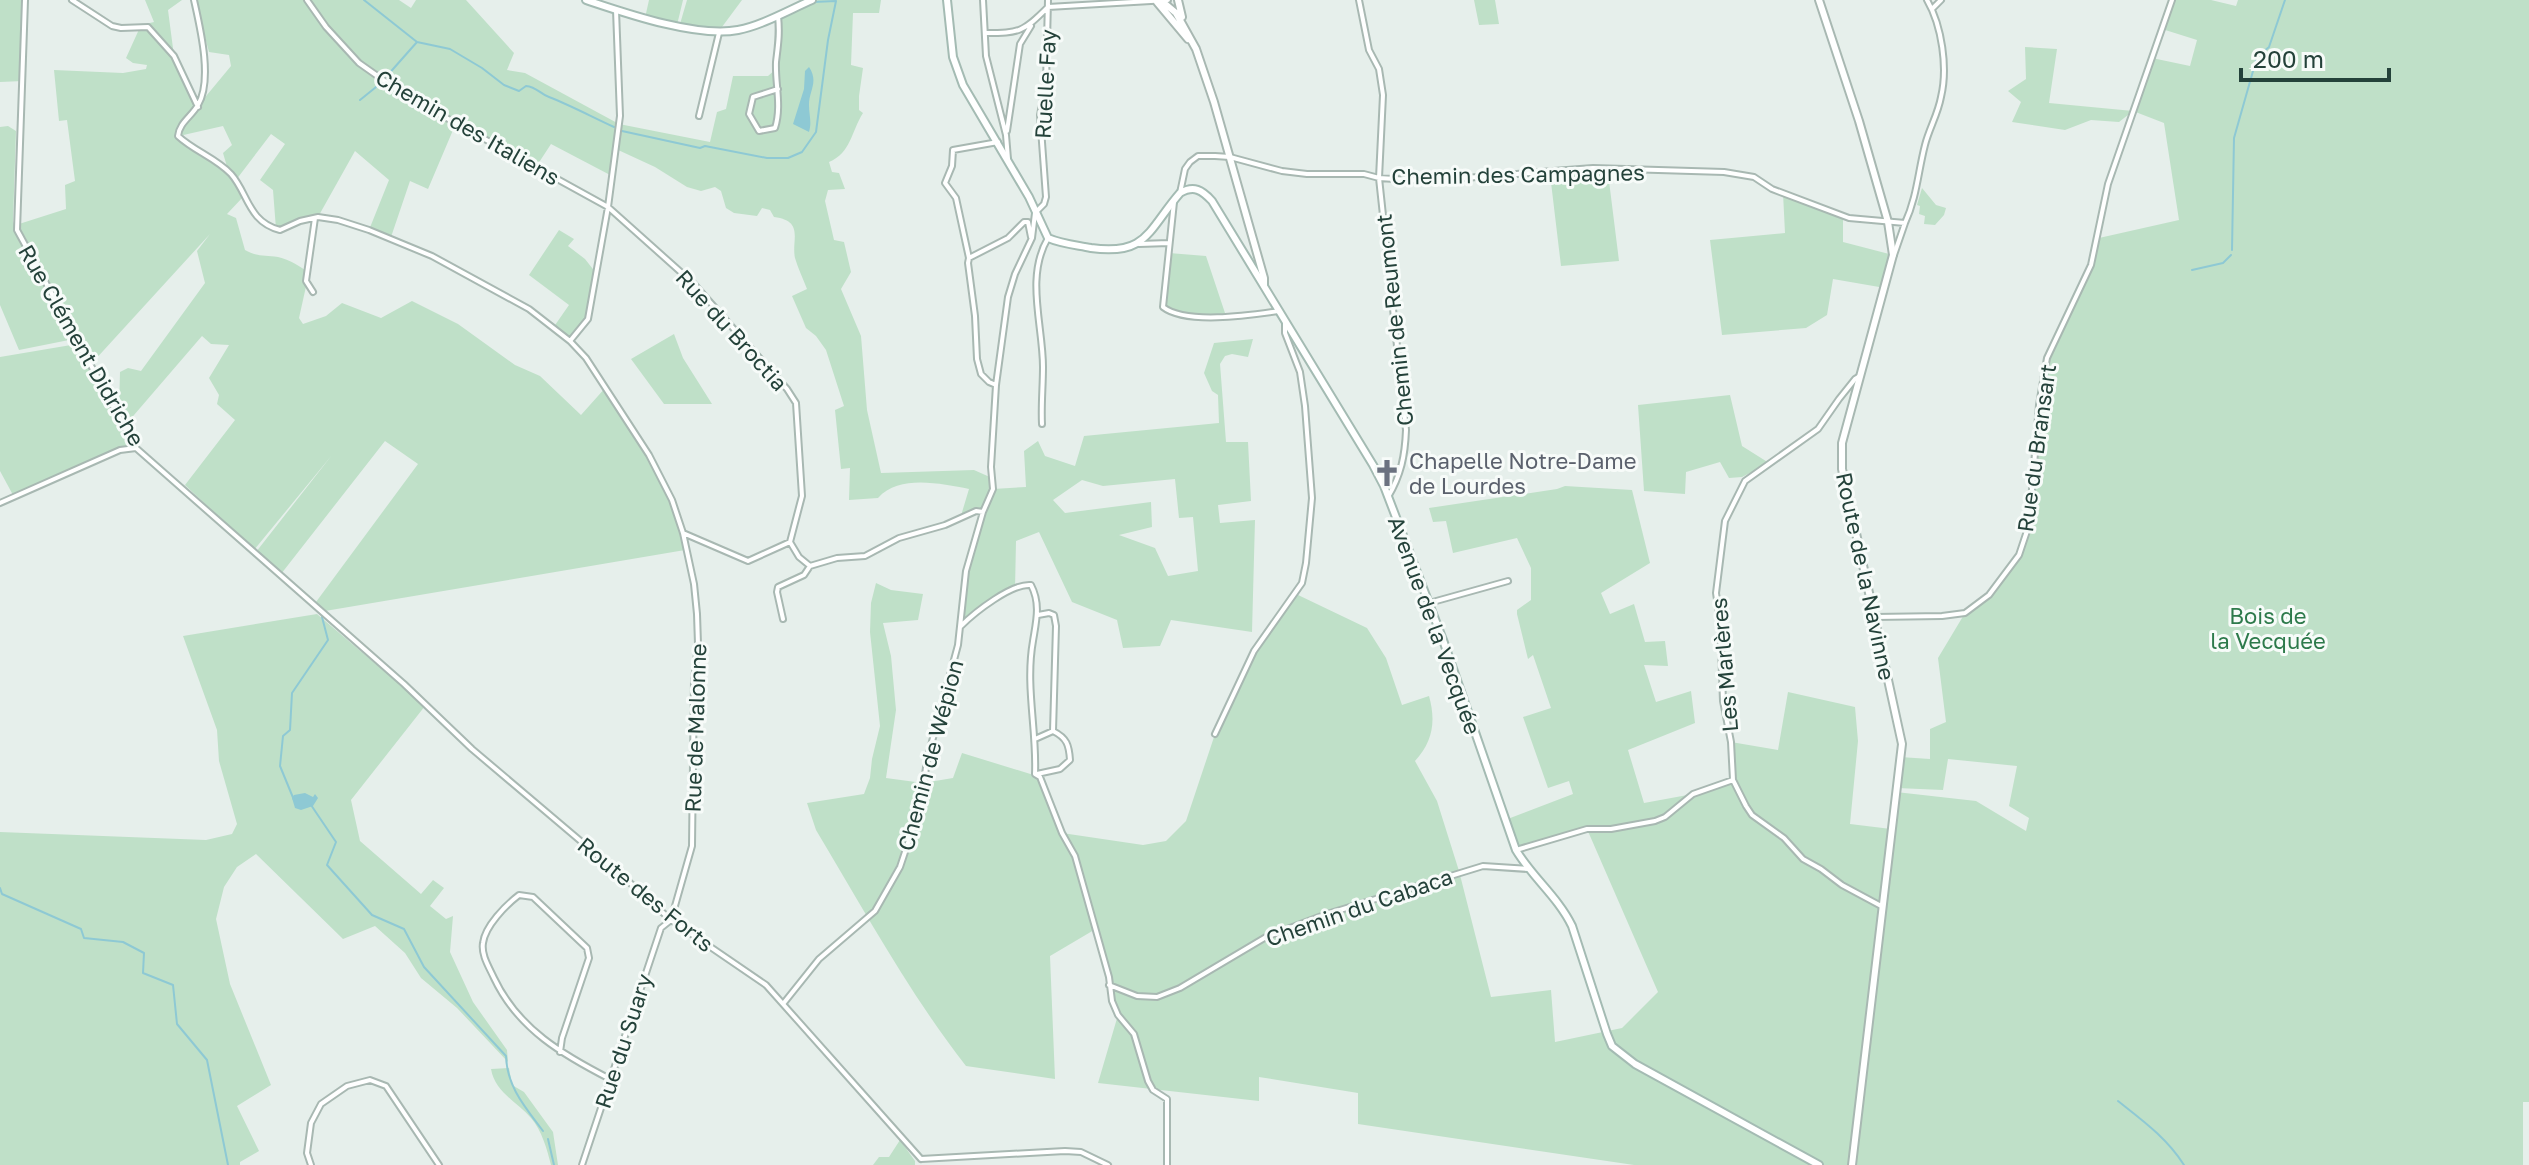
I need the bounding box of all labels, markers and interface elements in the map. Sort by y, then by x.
street label: Ruelle Fay [1029,29,1061,139]
scale bar [2241,32,2389,82]
text: 200 m [2253,44,2324,73]
street label: Chemin des Italiens [371,63,565,191]
street label: Chemin des Campagnes [1391,158,1645,190]
street label: Chemin de Reumont [1369,213,1419,427]
street label: Rue Clément Didriche [13,239,151,451]
street label: Rue du Broctia [670,264,794,396]
street label: Rue du Bransart [2011,362,2061,534]
place label: Chapelle Notre-Dame de Lourdes [1409,447,1637,499]
church icon: Chapelle Notre-Dame de Lourdes [1372,458,1402,488]
street label: Route de la Navinne [1831,470,1901,682]
street label: Avenue de la Vecquée [1383,512,1487,738]
street label: Les Marlères [1705,597,1743,733]
park label: Bois de la Vecquée [2210,602,2326,654]
street label: Rue de Malonne [679,643,711,813]
street label: Chemin de Wépion [892,657,968,853]
street label: Route des Forts [572,831,720,957]
street label: Chemin du Cabaca [1262,862,1456,952]
street label: Rue du Suary [589,970,657,1112]

